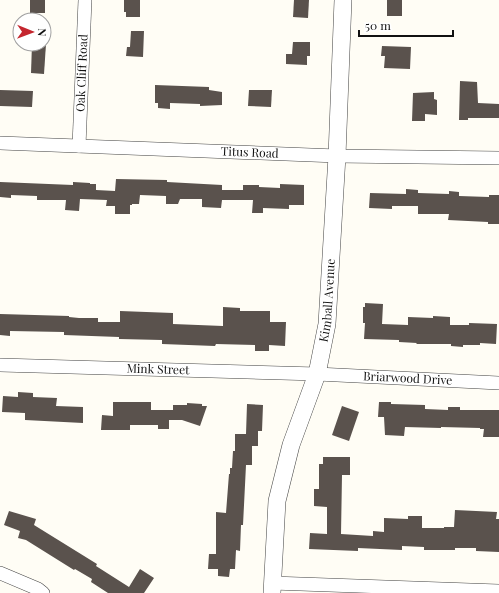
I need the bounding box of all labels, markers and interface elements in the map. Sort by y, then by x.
north arrow [12,12,52,52]
scale bar [359,12,453,38]
text: 50 m [365,17,391,33]
text: N [35,28,50,36]
street label: Oak Cliff Road [71,34,91,112]
street label: Titus Road [221,143,279,161]
street label: Kimball Avenue [315,258,338,343]
street label: Mink Street [126,360,190,377]
street label: Briarwood Drive [363,367,453,388]

